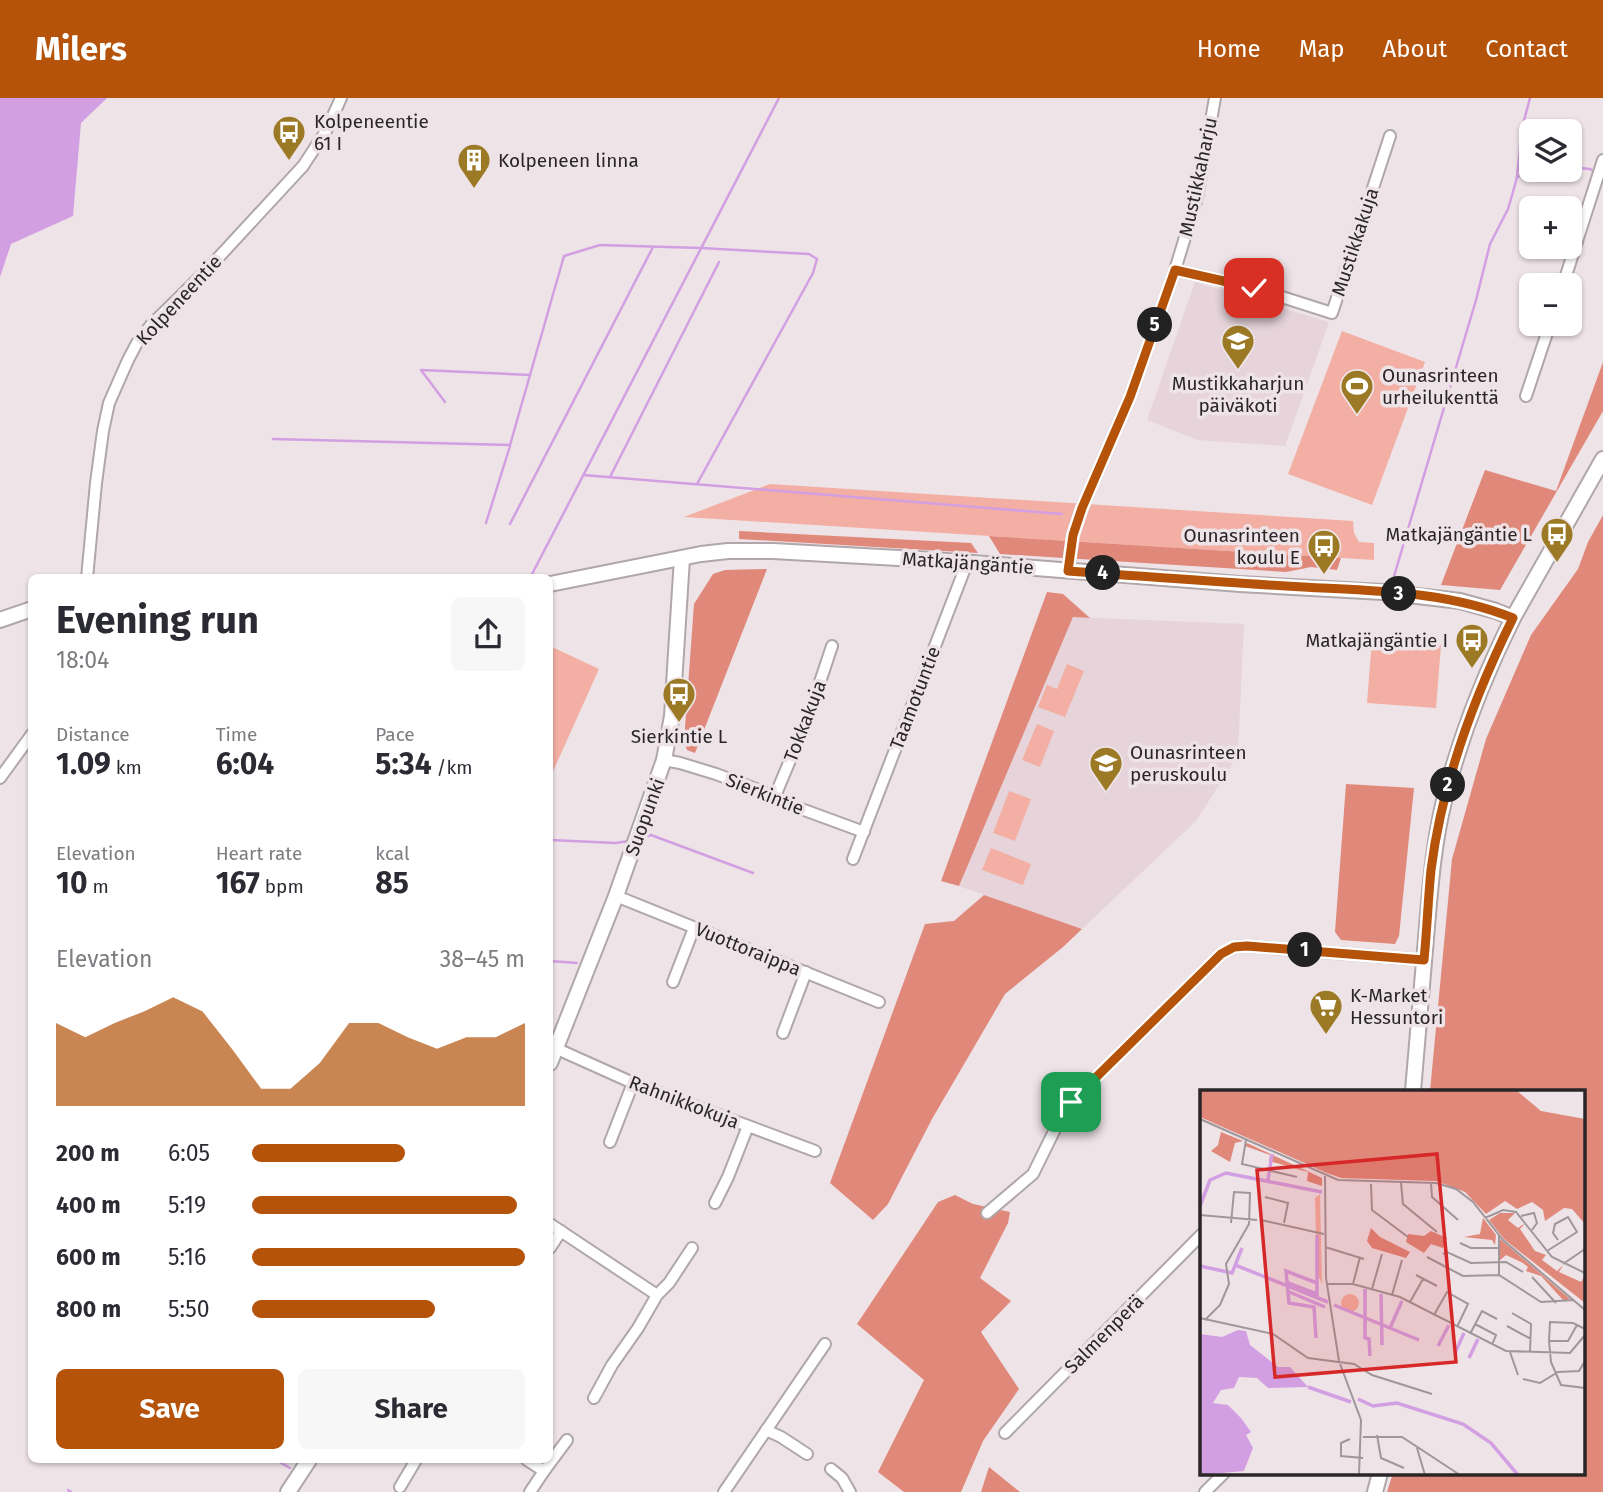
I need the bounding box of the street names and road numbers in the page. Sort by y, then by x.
street label: Mustikkaharju [1174,115,1222,239]
street label: Mustikkakuja [1327,185,1383,299]
street label: Kolpeneentie [131,250,227,350]
street label: Matkajängäntie [901,547,1035,579]
street label: Taamotuntie [885,643,945,753]
street label: Tokkakuja [779,677,831,765]
street label: Sierkintie [723,768,807,820]
street label: Suopunki [620,775,670,859]
street label: Vuottoraippa [692,917,804,981]
street label: Rahnikkokuja [626,1070,742,1134]
street label: Salmenperä [1060,1290,1148,1378]

